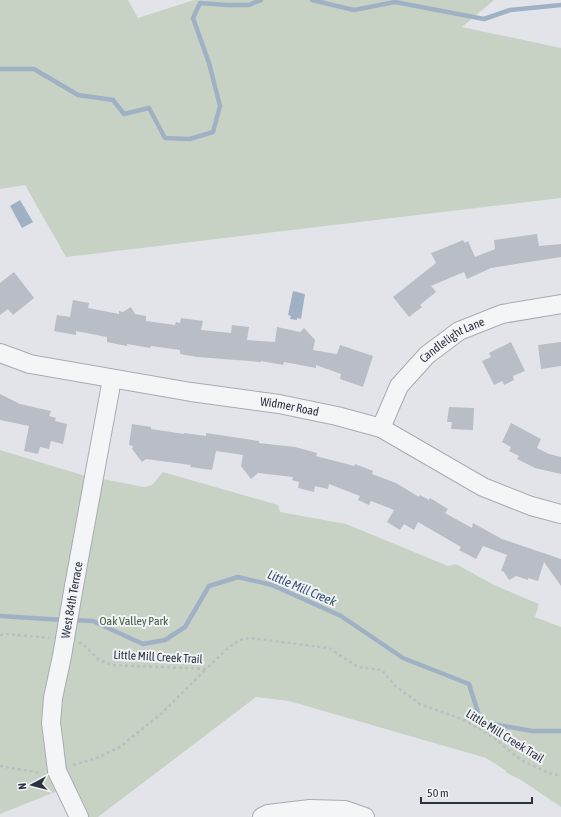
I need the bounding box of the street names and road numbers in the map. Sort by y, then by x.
street label: Candlelight Lane [417,315,487,365]
street label: Widmer Road [259,395,320,419]
street label: West 84th Terrace [58,561,86,639]
street label: Little Mill Creek Trail [113,648,204,666]
street label: Little Mill Creek Trail [463,706,547,766]

